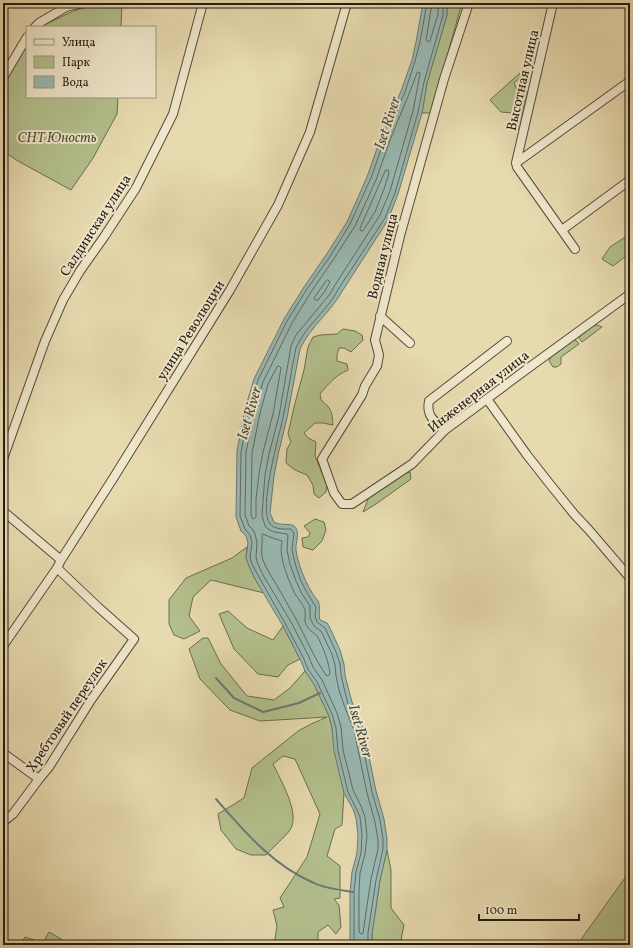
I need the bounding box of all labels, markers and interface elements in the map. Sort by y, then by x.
legend [26,26,156,98]
street label: Высотная улица [503,28,544,133]
text: Улица [62,35,95,51]
text: Парк [62,55,90,71]
text: Вода [62,75,89,91]
water label: Iset River [370,94,407,153]
park label: СНТ Юность [17,129,97,148]
street label: Салдинская улица [56,171,136,281]
street label: Водная улица [364,211,403,301]
street label: улица Революции [153,277,230,384]
street label: Инженерная улица [424,347,534,438]
water label: Iset River [233,384,268,443]
street label: Хребтовый переулок [22,655,113,776]
water label: Iset River [342,702,377,761]
scale bar [479,896,579,922]
text: 100 m [485,903,518,919]

